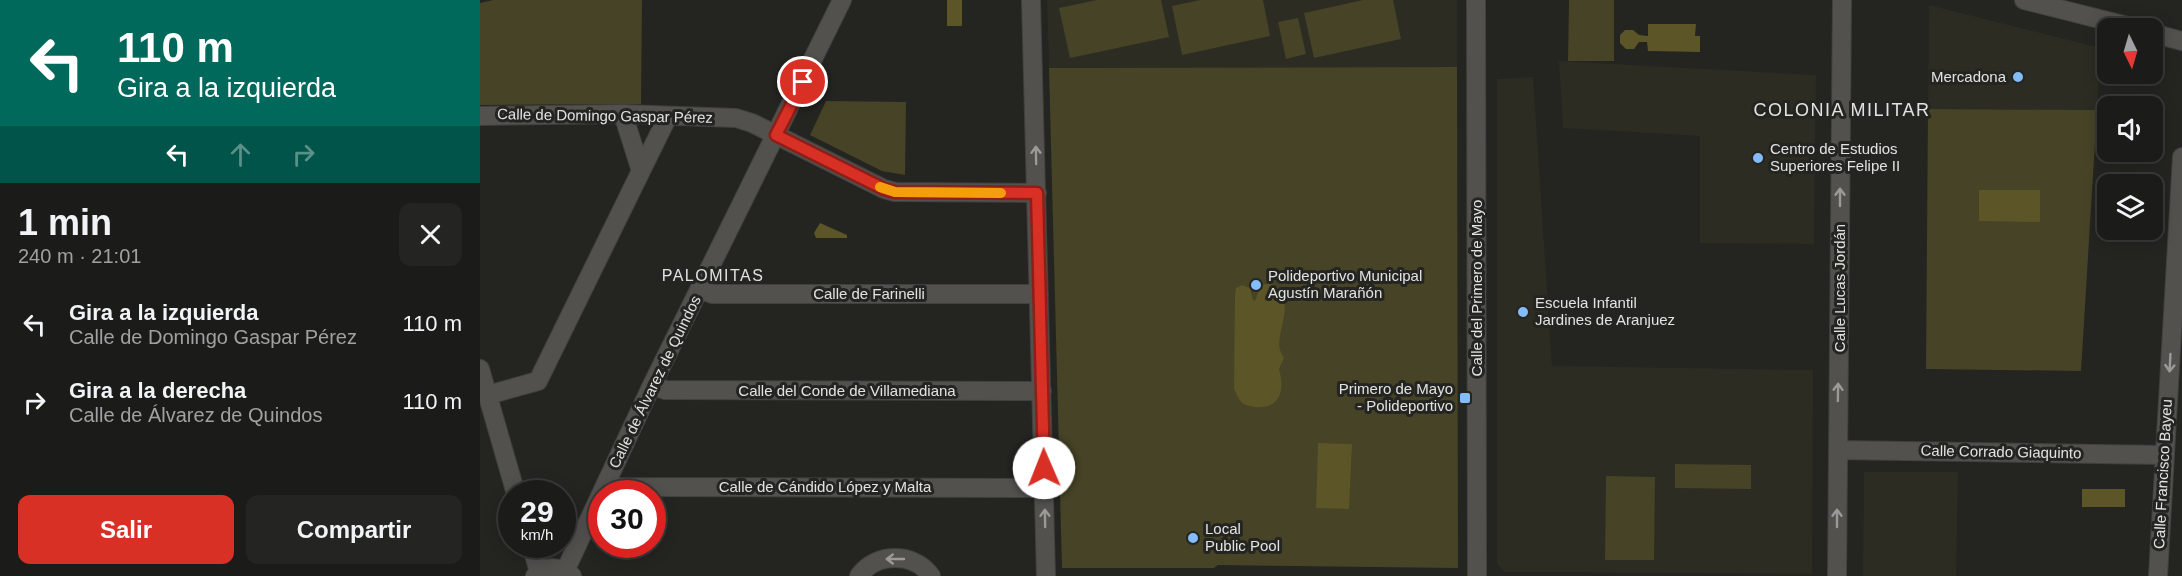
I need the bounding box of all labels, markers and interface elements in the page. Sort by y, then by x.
north arrow [2097,18,2163,84]
map controls [2097,18,2163,240]
icon: left [18,24,96,102]
text: 110 m [117,24,234,71]
pin [777,56,828,107]
icon: arrive [786,65,819,98]
place label: Mercadona [1931,68,2007,85]
marker: Mercadona [2011,70,2025,84]
text: Gira a la izquierda [117,73,336,103]
button: sound [2097,96,2163,162]
district label: COLONIA MILITAR [1753,100,1931,120]
street label: Calle de Domingo Gaspar Pérez [497,105,713,126]
icon: left [161,138,194,171]
icon: ahead [224,138,257,171]
icon: right [287,138,320,171]
place label: Centro de Estudios Superiores Felipe II [1770,140,1900,174]
one-way arrow [1030,145,1041,165]
marker: Centro de Estudios Superiores Felipe II [1751,151,1765,165]
button: layers [2097,174,2163,240]
one-way arrow [1834,187,1846,207]
street label: Calle del Primero de Mayo [1468,200,1485,376]
text: 1 min [18,202,112,243]
button: close [399,203,462,266]
street label: Calle Lucas Jordán [1831,224,1848,352]
text: 240 m · 21:01 [18,245,141,267]
district label: PALOMITAS [662,267,764,284]
place label: Polideportivo Municipal Agustín Marañón [1268,267,1422,301]
marker: Polideportivo Municipal Agustín Marañón [1249,278,1263,292]
street label: Calle de Farinelli [813,285,925,302]
street label: Calle de Álvarez de Quindos [605,293,704,471]
place label: Escuela Infantil Jardines de Aranjuez [1535,294,1675,328]
text: Gira a la izquierda [69,300,259,325]
marker: Escuela Infantil Jardines de Aranjuez [1516,305,1530,319]
icon: left [18,308,51,341]
text: 110 m [402,311,462,336]
text: Calle de Domingo Gaspar Pérez [69,326,357,348]
one-way arrow [2164,352,2175,372]
text: Gira a la derecha [69,378,246,403]
place label: Primero de Mayo - Polideportivo [1339,380,1453,414]
street label: Calle del Conde de Villamediana [738,382,956,399]
one-way arrow [1833,382,1844,402]
icon: right [18,386,51,419]
text: 110 m [402,389,462,414]
marker: Primero de Mayo - Polideportivo [1458,391,1472,405]
street label: Calle Francisco Bayeu [2150,399,2175,549]
text: Calle de Álvarez de Quindos [69,404,322,426]
position arrow [1012,436,1076,500]
street label: Calle Corrado Giaquinto [1920,442,2082,461]
street label: Calle de Cándido López y Malta [719,478,932,495]
speed limit sign: 30 [588,480,666,558]
button: Salir [18,495,234,564]
button: Compartir [246,495,462,564]
text: 29 [520,495,554,528]
one-way arrow [1039,508,1051,528]
one-way arrow [1831,508,1843,528]
place label: Local Public Pool [1205,520,1280,554]
text: km/h [521,526,553,543]
marker: Local Public Pool [1186,531,1200,545]
one-way arrow [886,553,906,565]

